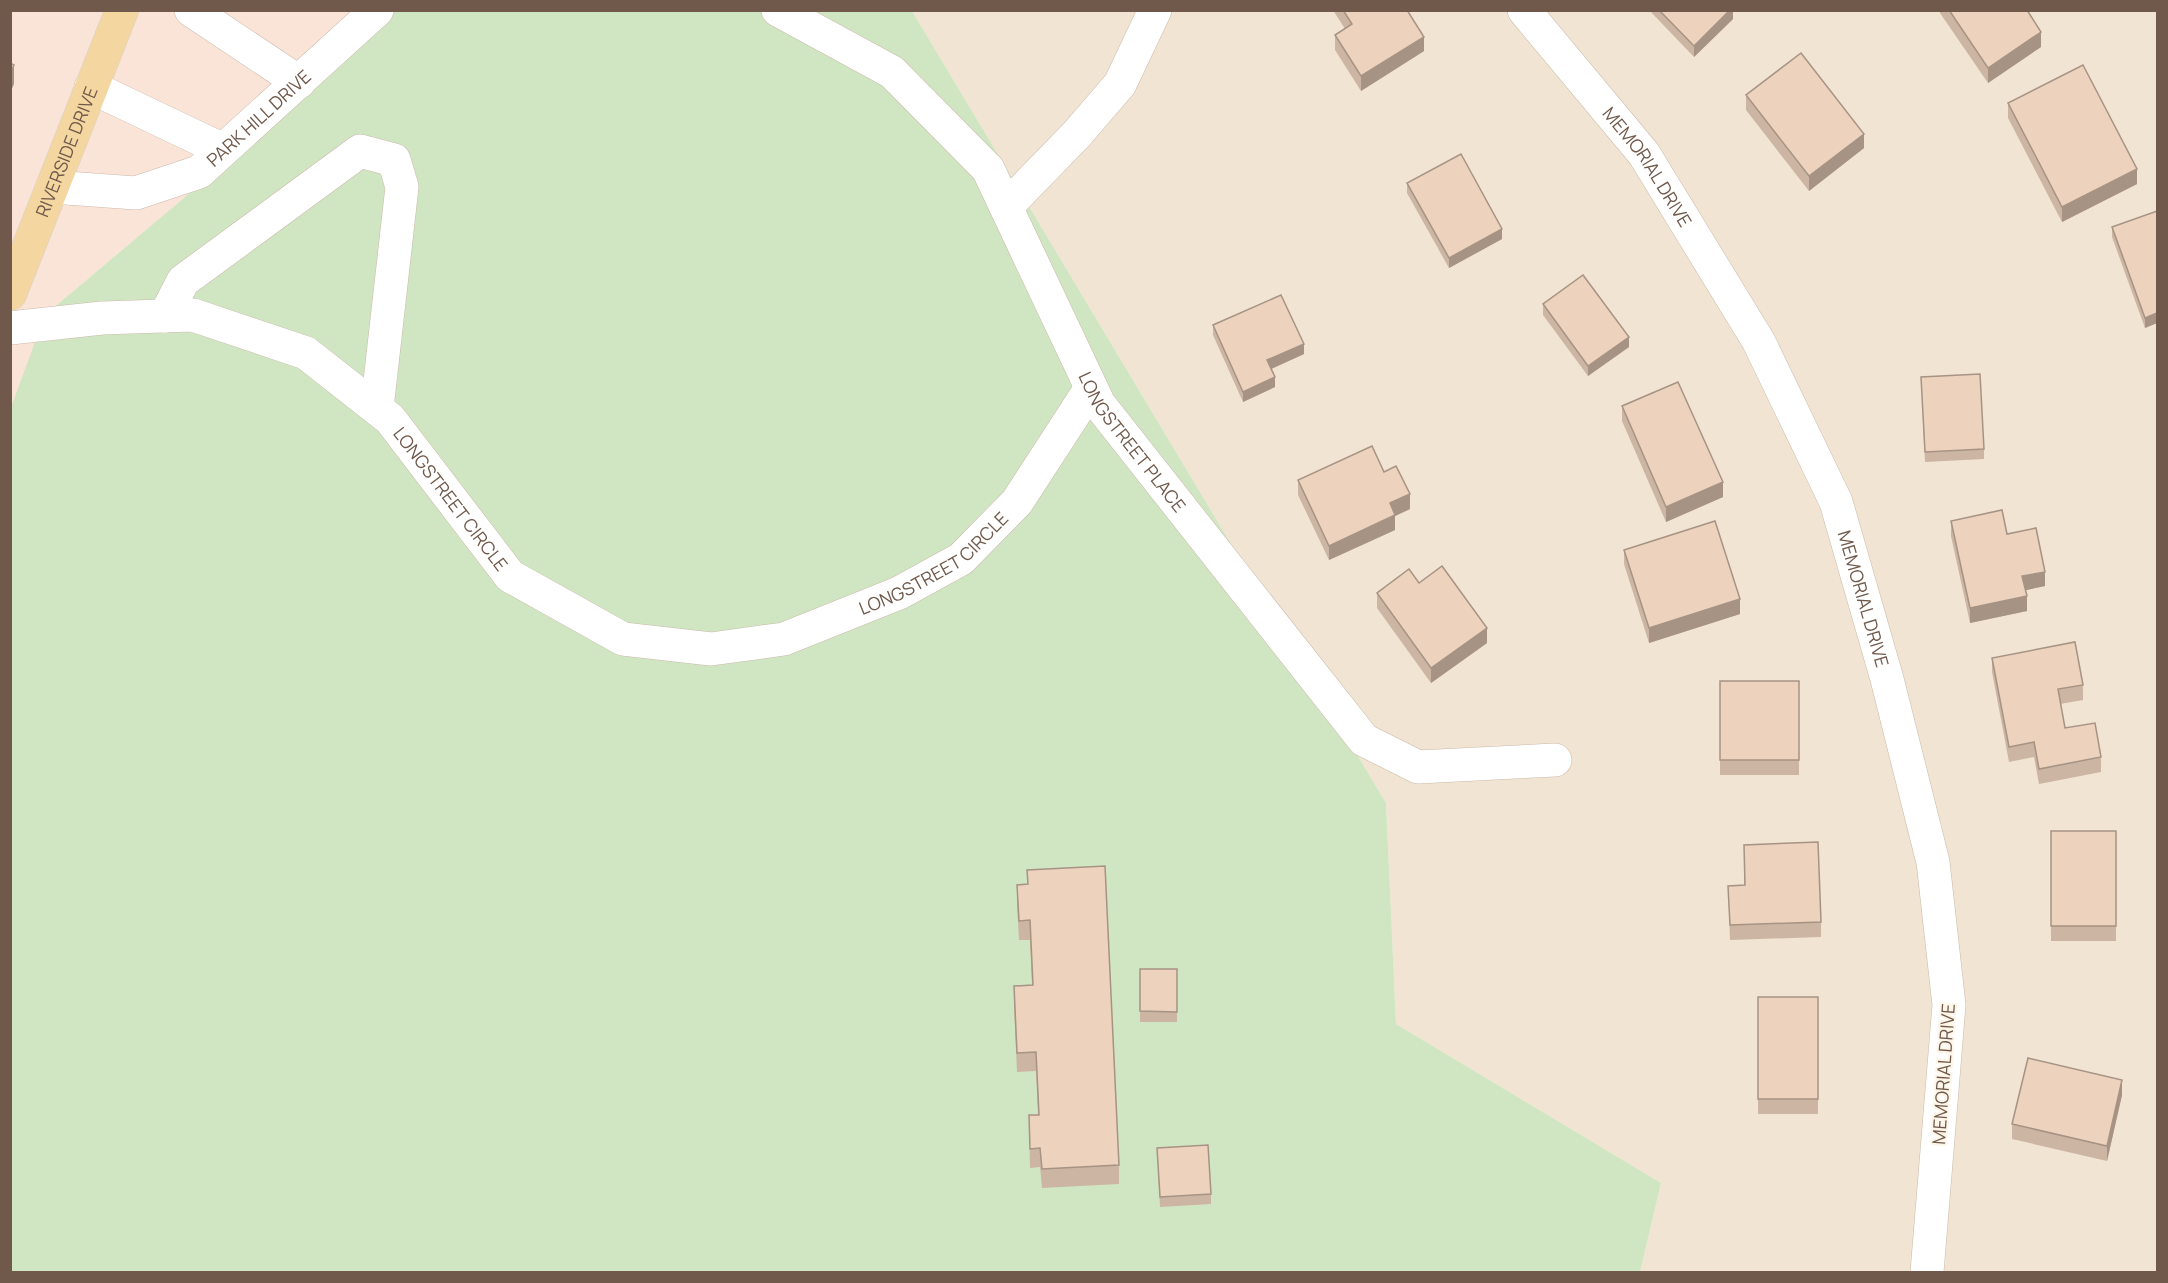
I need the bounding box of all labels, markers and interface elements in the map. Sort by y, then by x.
street label: PARK HILL DRIVE [201,64,316,172]
street label: RIVERSIDE DRIVE [30,83,103,220]
street label: MEMORIAL DRIVE [1598,102,1698,231]
street label: LONGSTREET PLACE [1073,368,1192,517]
street label: LONGSTREET CIRCLE [388,422,514,576]
street label: LONGSTREET CIRCLE [855,506,1013,620]
street label: MEMORIAL DRIVE [1833,527,1895,670]
street label: MEMORIAL DRIVE [1926,1003,1960,1145]

